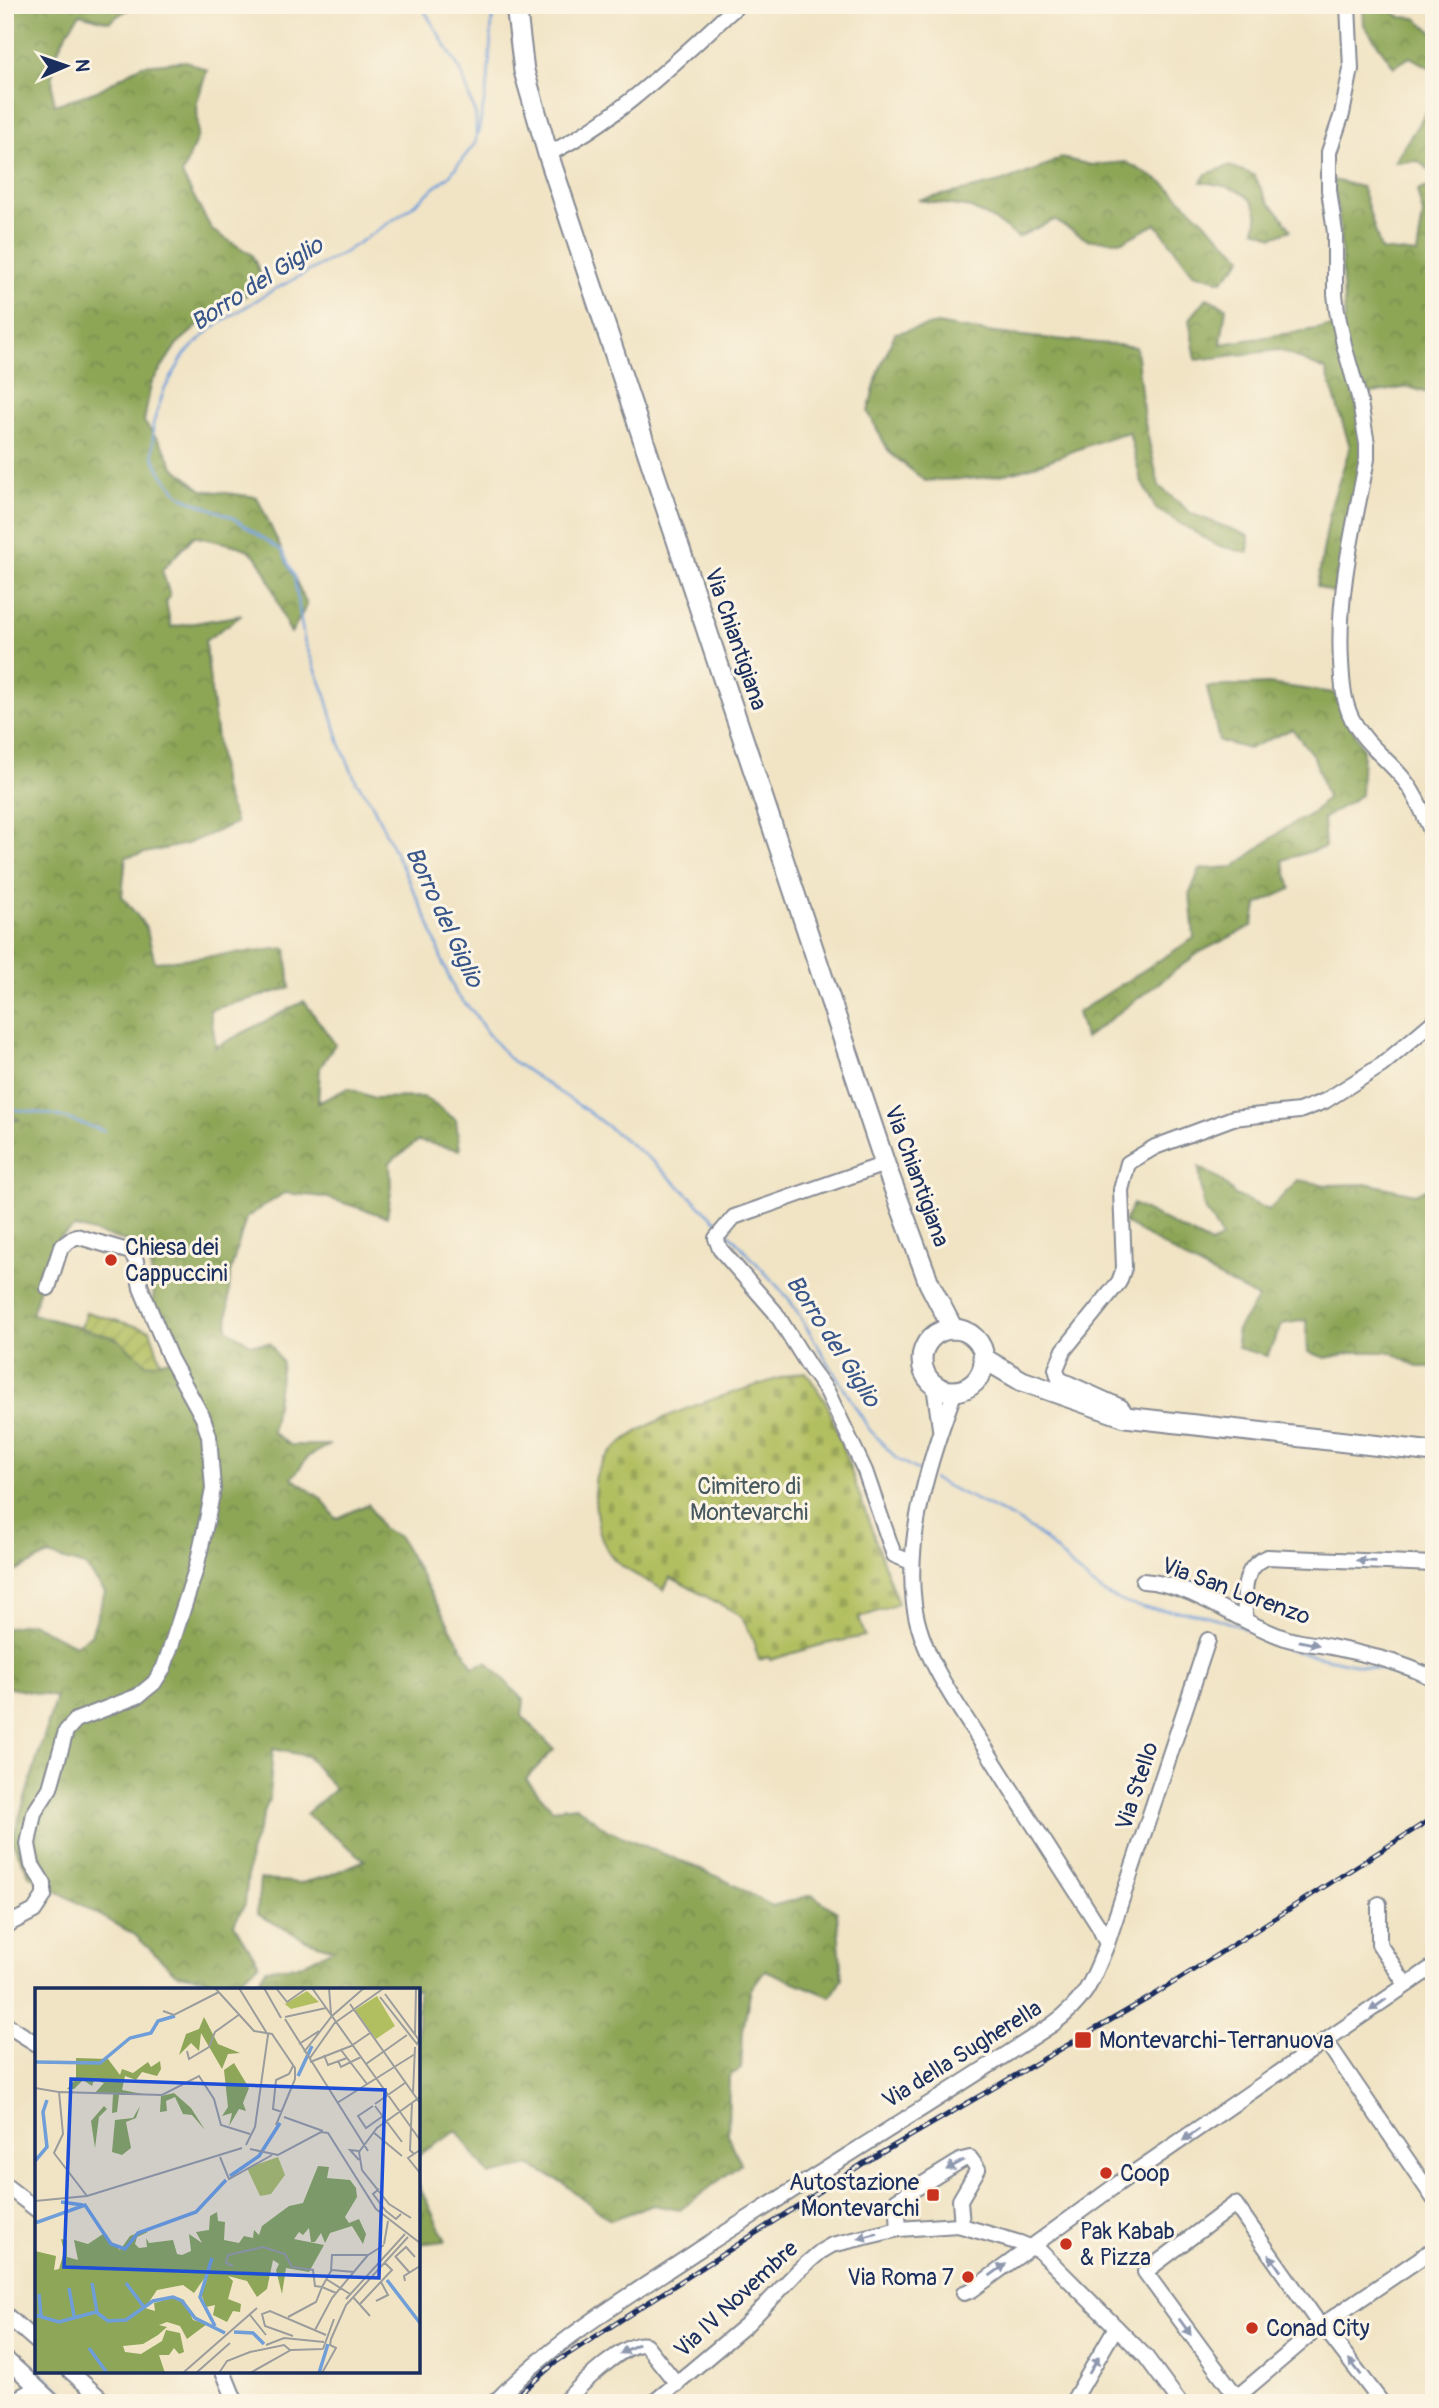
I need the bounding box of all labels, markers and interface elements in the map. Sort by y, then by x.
north arrow [32,32,102,102]
text: N [70,59,94,72]
water label: Borro del Giglio [186,230,330,337]
street label: Via Chiantigiana [698,564,774,714]
water label: Borro del Giglio [399,842,490,994]
street label: Via Chiantigiana [878,1101,956,1251]
place label: Chiesa dei Cappuccini [125,1233,228,1288]
marker: Chiesa dei Cappuccini [103,1252,119,1268]
water label: Borro del Giglio [780,1270,887,1414]
park label: Cimitero di Montevarchi [690,1472,808,1527]
street label: Via San Lorenzo [1158,1551,1314,1631]
one-way arrow [1354,1555,1376,1566]
one-way arrow [1298,1638,1320,1649]
street label: Via Stello [1109,1738,1165,1834]
inset map [35,1988,420,2373]
street label: Via della Sugherella [877,1993,1047,2115]
one-way arrow [1369,1998,1387,2012]
place label: Montevarchi-Terranuova [1099,2026,1334,2055]
marker: Montevarchi-Terranuova [1073,2030,1093,2050]
one-way arrow [1182,2128,1200,2142]
one-way arrow [945,2159,965,2171]
place label: Coop [1120,2159,1170,2188]
marker: Coop [1098,2165,1114,2181]
place label: Autostazione Montevarchi [789,2168,920,2223]
marker: Autostazione Montevarchi [925,2187,941,2203]
place label: Pak Kabab & Pizza [1080,2217,1175,2272]
one-way arrow [857,2231,879,2242]
street label: Via IV Novembre [668,2234,805,2364]
marker: Pak Kabab & Pizza [1058,2236,1074,2252]
one-way arrow [1269,2253,1282,2272]
place label: Via Roma 7 [847,2263,954,2292]
one-way arrow [989,2264,1007,2278]
marker: Via Roma 7 [960,2269,976,2285]
place label: Conad City [1266,2314,1370,2343]
one-way arrow [1178,2318,1192,2336]
marker: Conad City [1244,2320,1260,2336]
one-way arrow [620,2343,639,2355]
one-way arrow [1088,2355,1101,2374]
one-way arrow [1347,2358,1362,2376]

